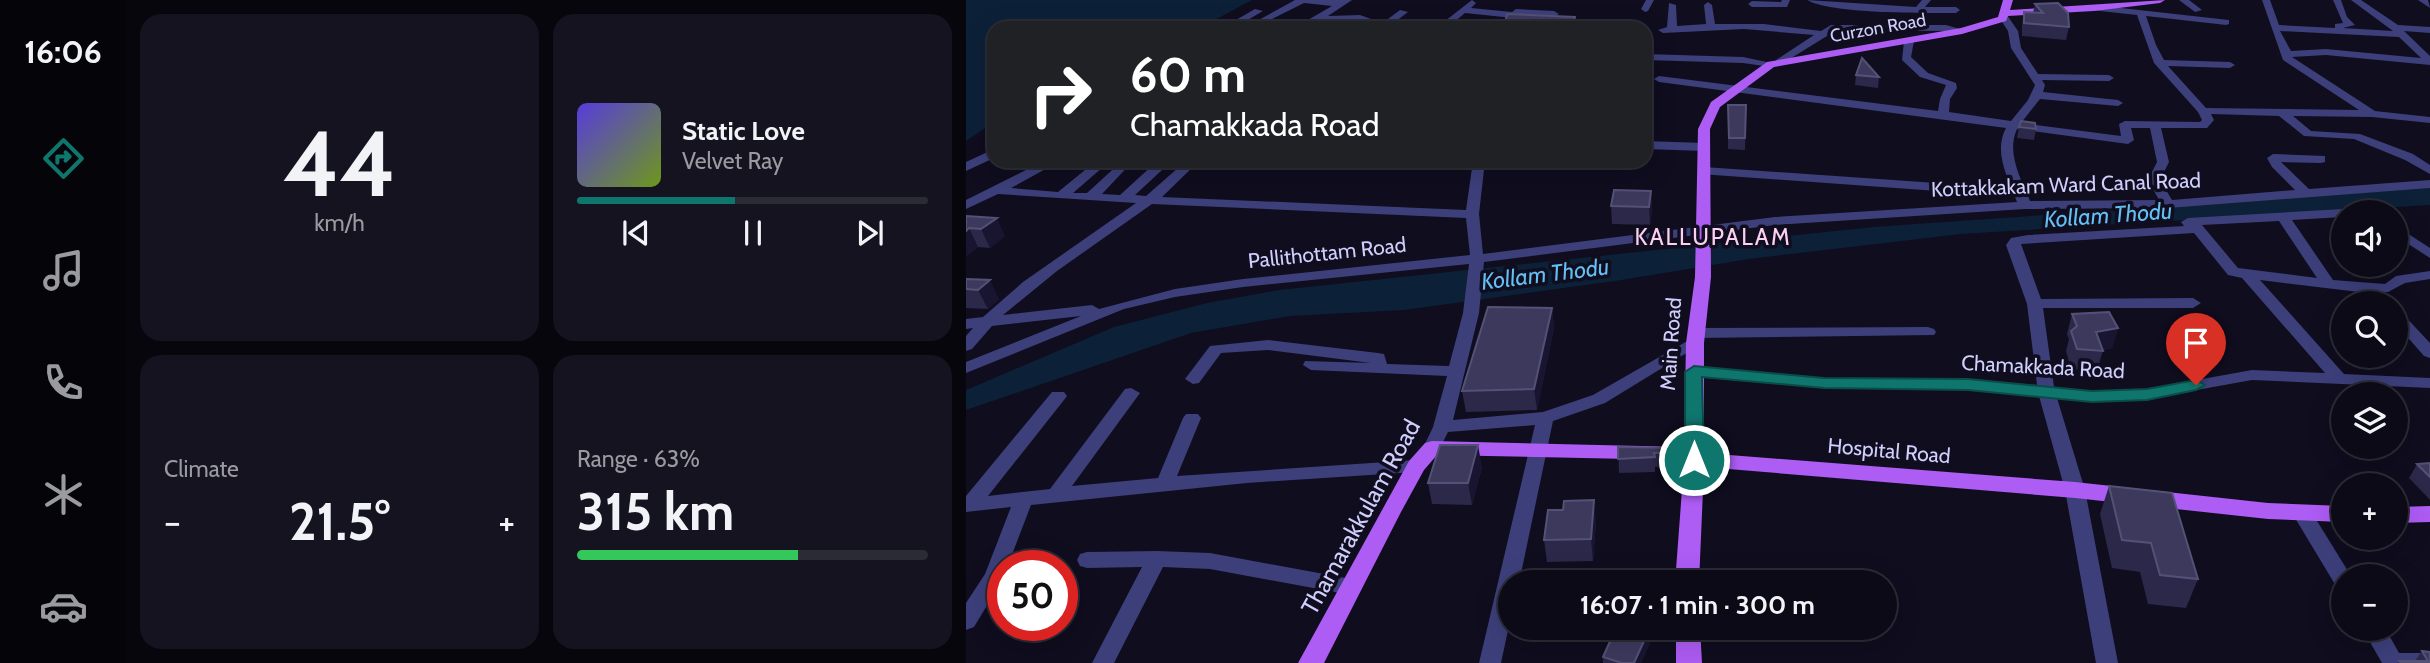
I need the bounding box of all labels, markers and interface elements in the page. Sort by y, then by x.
street label: Curzon Road [1828,9,1928,47]
text: 16:06 [24,32,102,71]
text: 60 m [1130,45,1246,104]
icon: right [1015,49,1106,140]
text: Chamakkada Road [1130,105,1379,144]
text: 44 [283,108,396,219]
text: Static Love [682,115,805,147]
icon: directions [39,134,88,183]
text: Velvet Ray [682,147,783,175]
street label: Kottakkakam Ward Canal Road [1931,167,2201,202]
water label: Kollam Thodu [2043,197,2173,233]
map controls [2331,200,2408,641]
button: sound [2331,200,2408,277]
text: km/h [314,209,365,237]
icon: previous [617,214,655,252]
icon: pause [734,214,772,252]
icon: next [851,214,889,252]
district label: KALLUPALAM [1634,223,1792,251]
street label: Pallithottam Road [1247,232,1407,273]
icon: music [39,246,88,295]
water label: Kollam Thodu [1479,252,1611,296]
button: search [2331,291,2408,368]
street label: Main Road [1655,296,1686,391]
pin [2166,313,2226,385]
icon: arrive [2177,324,2215,362]
street label: Chamakkada Road [1961,350,2125,383]
icon: phone [39,358,88,407]
button: layers [2331,382,2408,459]
street label: Thamarakkulam Road [1295,414,1426,619]
position arrow [1657,423,1731,497]
street label: Hospital Road [1827,433,1952,468]
text: Range · 63% [577,445,700,473]
text: Climate [164,455,239,483]
icon: climate [39,470,88,519]
button: + [2331,473,2408,550]
text: 315 km [577,480,734,543]
text: 21.5° [289,490,390,553]
text: − [164,498,181,545]
text: + [498,498,515,545]
speed limit sign: 50 [987,550,1078,641]
button: − [2331,564,2408,641]
icon: car [39,582,88,631]
text: 16:07 · 1 min · 300 m [1580,589,1815,621]

